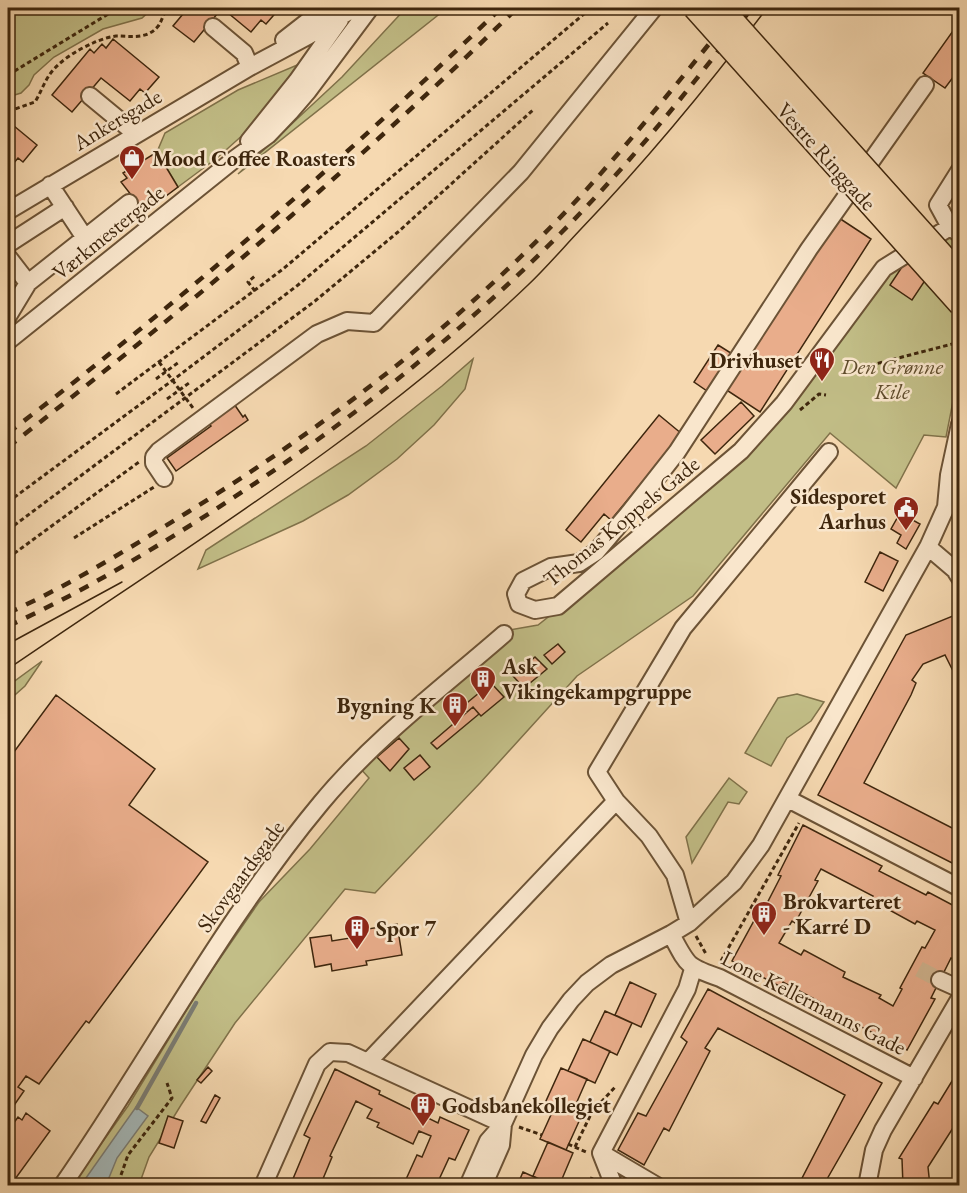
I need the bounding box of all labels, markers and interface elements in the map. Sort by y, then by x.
street label: Ankersgade [67,81,167,158]
street label: Vestre Ringgade [770,96,883,217]
shop icon: Mood Coffee Roasters [117,143,147,181]
place label: Mood Coffee Roasters [152,144,355,173]
street label: Værkmestergade [46,178,171,287]
restaurant icon: Drivhuset [807,345,837,383]
place label: Drivhuset [710,346,803,375]
park label: Den Grønne Kile [840,352,944,406]
street label: Thomas Koppels Gade [537,449,706,593]
place label: Sidesporet Aarhus [790,482,887,536]
public building icon: Sidesporet Aarhus [891,494,921,532]
place label: Ask Vikingekampgruppe [501,652,692,706]
building icon: Ask Vikingekampgruppe [468,664,498,702]
building icon: Bygning K [440,690,470,728]
place label: Bygning K [337,691,436,720]
street label: Skovgaardsgade [190,814,291,938]
place label: Brokvarteret - Karré D [783,887,902,941]
building icon: Brokvarteret - Karré D [749,899,779,937]
building icon: Spor 7 [342,913,372,951]
place label: Spor 7 [376,914,436,943]
street label: Lone Kellermanns Gade [717,943,911,1062]
building icon: Godsbanekollegiet [408,1090,438,1128]
place label: Godsbanekollegiet [442,1091,611,1120]

